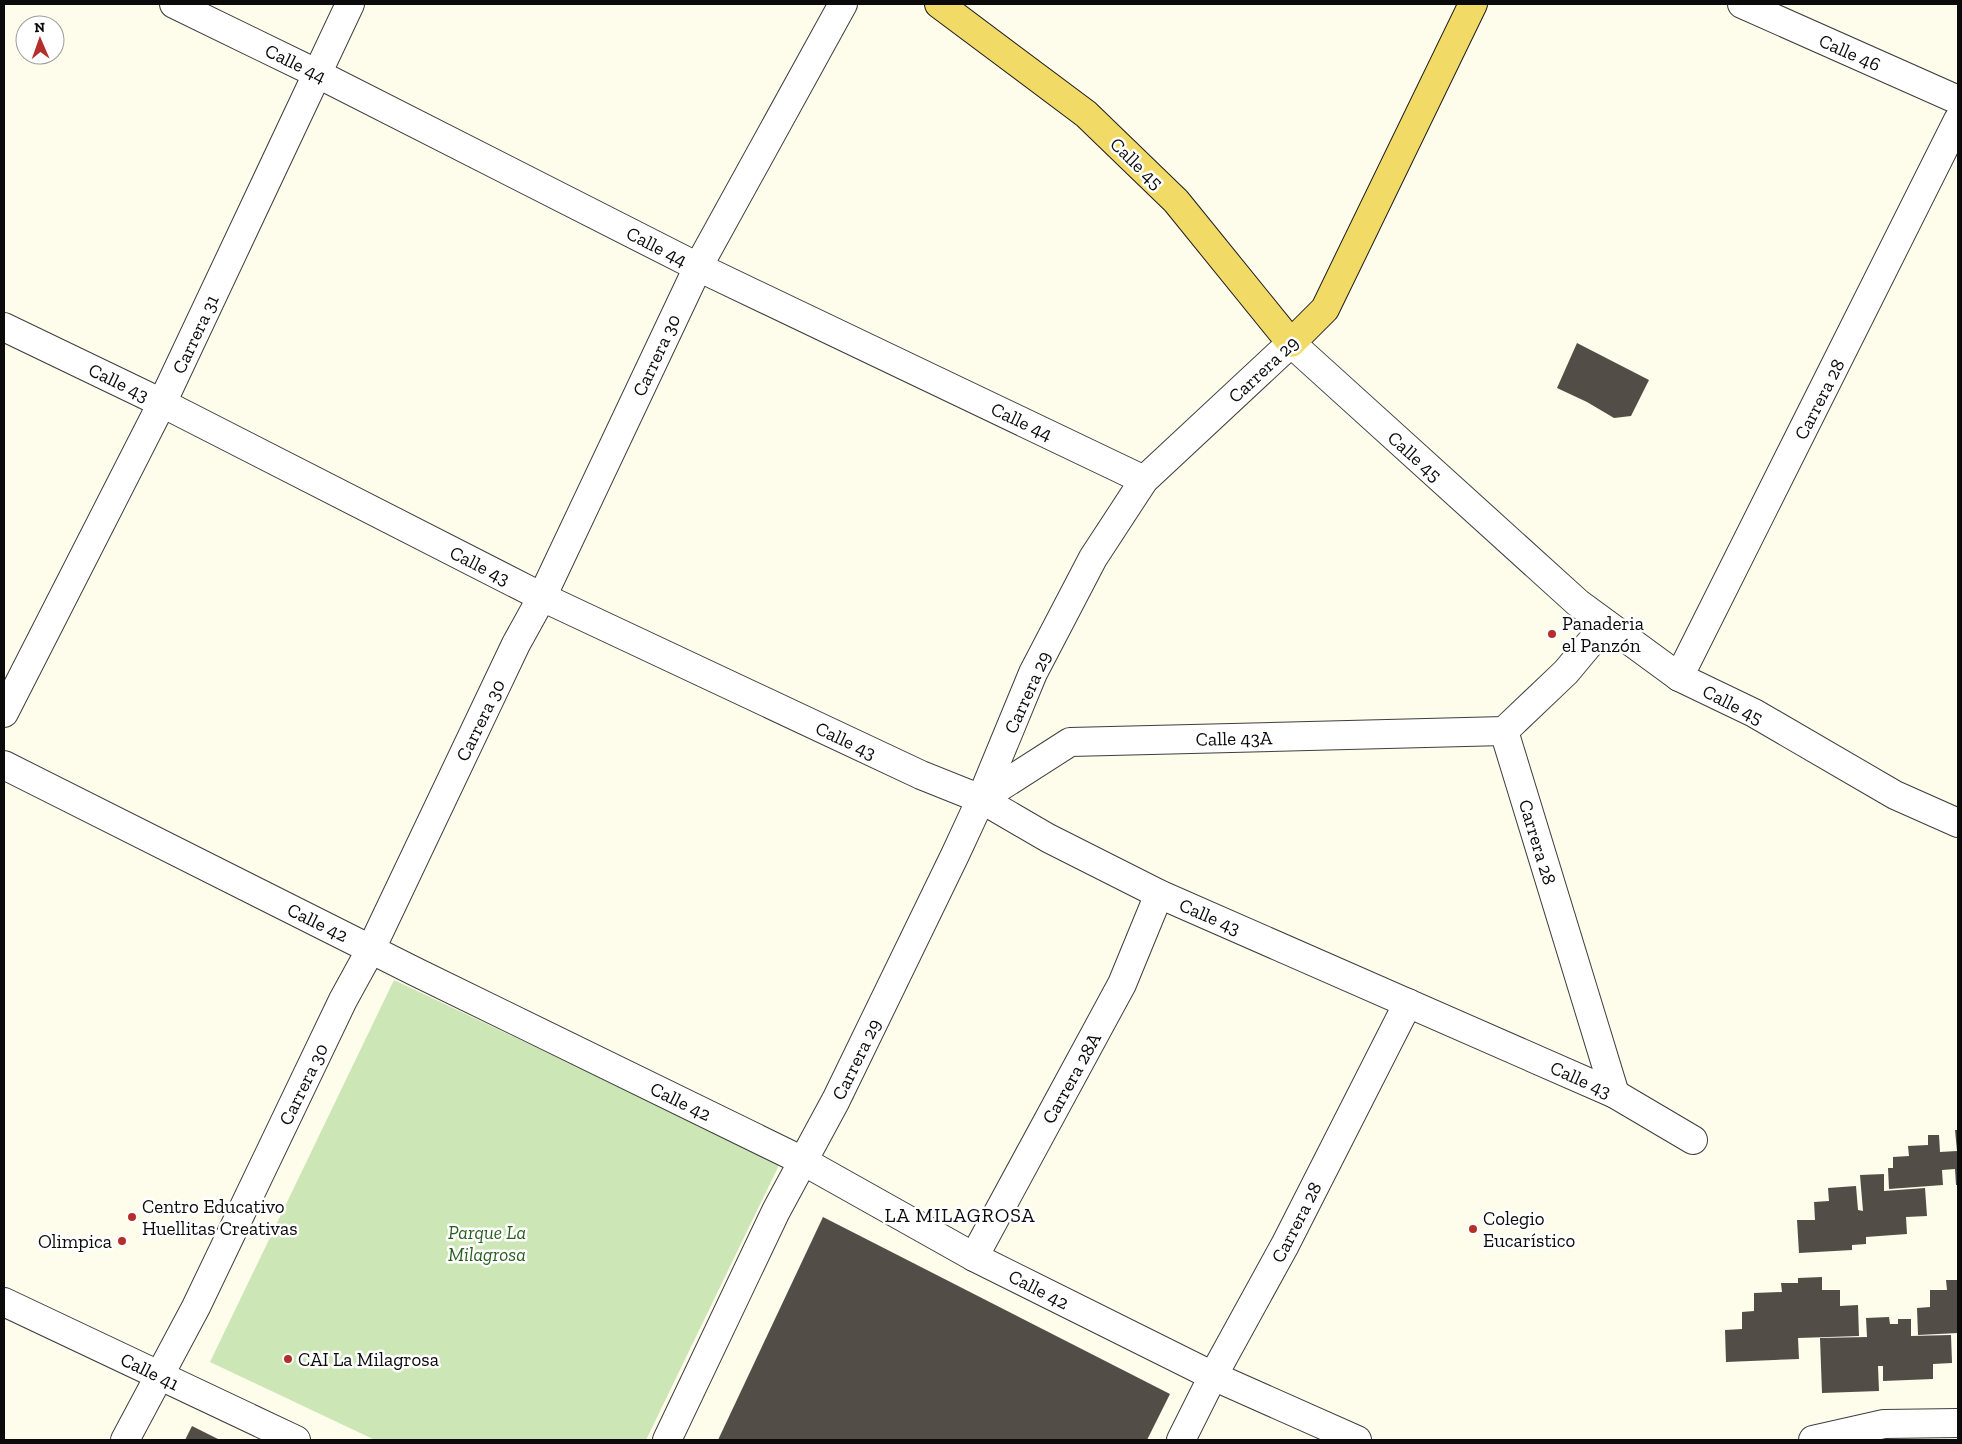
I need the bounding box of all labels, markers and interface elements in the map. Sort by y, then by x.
north arrow [15,15,65,65]
text: N [34,19,46,36]
street label: Calle 46 [1815,29,1884,76]
street label: Calle 44 [261,39,330,88]
street label: Calle 45 [1105,133,1168,194]
street label: Calle 44 [622,221,691,272]
street label: Carrera 31 [167,291,224,377]
street label: Carrera 30 [627,310,686,400]
street label: Carrera 29 [1223,331,1303,408]
street label: Carrera 28 [1789,355,1850,444]
street label: Calle 43 [85,358,153,407]
street label: Calle 44 [987,397,1056,446]
street label: Calle 45 [1383,426,1446,487]
street label: Calle 43 [446,541,514,590]
place label: Panaderia el Panzón [1562,612,1644,657]
marker: Panaderia el Panzón [1546,628,1558,640]
street label: Carrera 29 [999,647,1056,737]
street label: Carrera 30 [451,676,510,765]
street label: Calle 45 [1699,679,1767,729]
street label: Calle 43 [812,716,880,764]
street label: Calle 43A [1195,726,1273,751]
street label: Carrera 28 [1514,797,1561,888]
street label: Calle 43 [1176,893,1244,940]
street label: Calle 42 [284,898,352,947]
street label: Carrera 29 [827,1015,886,1104]
street label: Carrera 28A [1037,1028,1106,1128]
street label: Carrera 30 [274,1040,333,1129]
street label: Calle 43 [1547,1056,1615,1103]
street label: Calle 42 [647,1077,715,1126]
street label: Carrera 28 [1266,1178,1327,1267]
place label: Centro Educativo Huellitas Creativas [142,1195,298,1240]
district label: LA MILAGROSA [885,1203,1036,1227]
place label: Colegio Eucarístico [1483,1207,1576,1252]
marker: Centro Educativo Huellitas Creativas [126,1211,138,1223]
park label: Parque La Milagrosa [448,1221,526,1266]
marker: Colegio Eucarístico [1467,1223,1479,1235]
place label: Olimpica [38,1230,112,1253]
marker: Olimpica [116,1235,128,1247]
street label: Calle 42 [1005,1264,1073,1314]
street label: Calle 41 [117,1347,183,1395]
place label: CAI La Milagrosa [298,1348,439,1371]
marker: CAI La Milagrosa [282,1353,294,1365]

